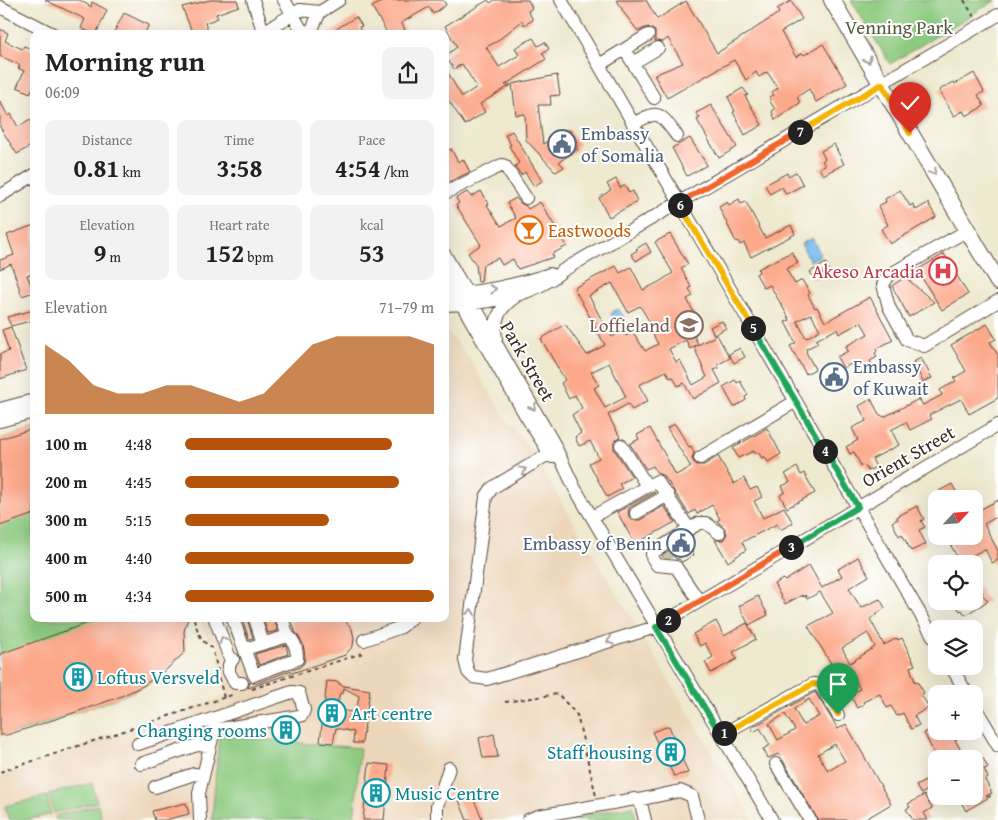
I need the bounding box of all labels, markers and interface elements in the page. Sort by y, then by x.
park label: Venning Park [845,13,953,41]
text: Morning run [45,40,205,81]
button: share [382,47,434,99]
one-way arrow [861,55,871,64]
text: 06:09 [45,80,80,104]
pin [889,82,931,133]
icon: check [896,89,924,117]
place label: Embassy of Somalia [581,119,664,169]
pin: 7 [788,120,812,144]
text: 7 [797,122,804,142]
public building icon: Embassy of Somalia [547,129,577,159]
text: Distance [82,130,132,150]
text: Time [225,130,254,150]
text: Pace [358,130,385,150]
text: 0.81 [73,150,119,186]
text: 3:58 [217,150,262,186]
text: 4:54 [335,150,381,186]
text: km [119,162,141,182]
text: /km [381,162,409,182]
one-way arrow [927,166,937,175]
pin: 6 [668,192,692,218]
text: 6 [677,195,684,215]
text: Elevation [80,215,135,235]
text: Heart rate [209,215,270,235]
text: kcal [360,215,384,235]
bar icon: Eastwoods [514,215,544,245]
place label: Eastwoods [548,216,631,244]
text: 9 [93,235,106,271]
text: 152 [205,235,244,271]
text: 53 [359,235,385,271]
text: m [106,247,121,267]
text: bpm [244,247,274,267]
hospital icon: Akeso Arcadia [928,256,958,286]
place label: Akeso Arcadia [812,257,924,285]
one-way arrow [488,285,497,295]
text: Elevation [45,295,108,319]
text: 71–79 m [379,295,434,319]
school or university icon: Loffieland [674,310,704,340]
place label: Loffieland [589,311,671,339]
street label: Park Street [494,315,562,407]
pin: 5 [740,316,766,340]
text: 5 [750,318,757,338]
place label: Embassy of Kuwait [853,352,929,402]
public building icon: Embassy of Kuwait [819,362,849,392]
one-way arrow [527,402,537,411]
street label: Orient Street [856,418,960,494]
text: 100 m [45,432,87,456]
text: 4:48 [125,432,152,456]
pin: 4 [812,438,838,464]
text: 4 [822,441,829,461]
one-way arrow [517,466,526,476]
text: 200 m [45,470,87,494]
text: 4:45 [125,470,152,494]
north arrow [928,490,982,545]
map controls [928,490,983,805]
text: 300 m [45,508,87,532]
text: 5:15 [125,508,152,532]
public building icon: Embassy of Benin [666,528,696,558]
place label: Embassy of Benin [523,529,662,557]
pin: 3 [778,534,804,560]
text: 3 [788,537,795,557]
text: 400 m [45,546,87,570]
text: 4:40 [125,546,152,570]
button: locate [928,555,983,610]
text: 500 m [45,584,87,608]
text: 4:34 [125,584,152,608]
one-way arrow [465,608,476,616]
pin: 2 [656,608,680,632]
text: 2 [665,610,672,630]
button: layers [928,620,983,675]
one-way arrow [219,636,229,645]
one-way arrow [606,636,614,646]
building icon: Loftus Versveld [63,662,93,692]
place label: Loftus Versveld [97,663,221,691]
pin [817,663,859,714]
icon: arrive [824,670,852,698]
button: + [928,685,983,740]
building icon: Art centre [317,698,347,728]
place label: Art centre [351,699,433,727]
building icon: Changing rooms [271,715,301,745]
place label: Changing rooms [137,716,267,744]
pin: 1 [712,720,736,746]
text: 1 [721,723,728,743]
building icon: Staff housing [656,737,686,767]
place label: Staff housing [547,738,653,766]
button: − [928,750,983,805]
building icon: Music Centre [361,778,391,808]
place label: Music Centre [395,779,500,807]

